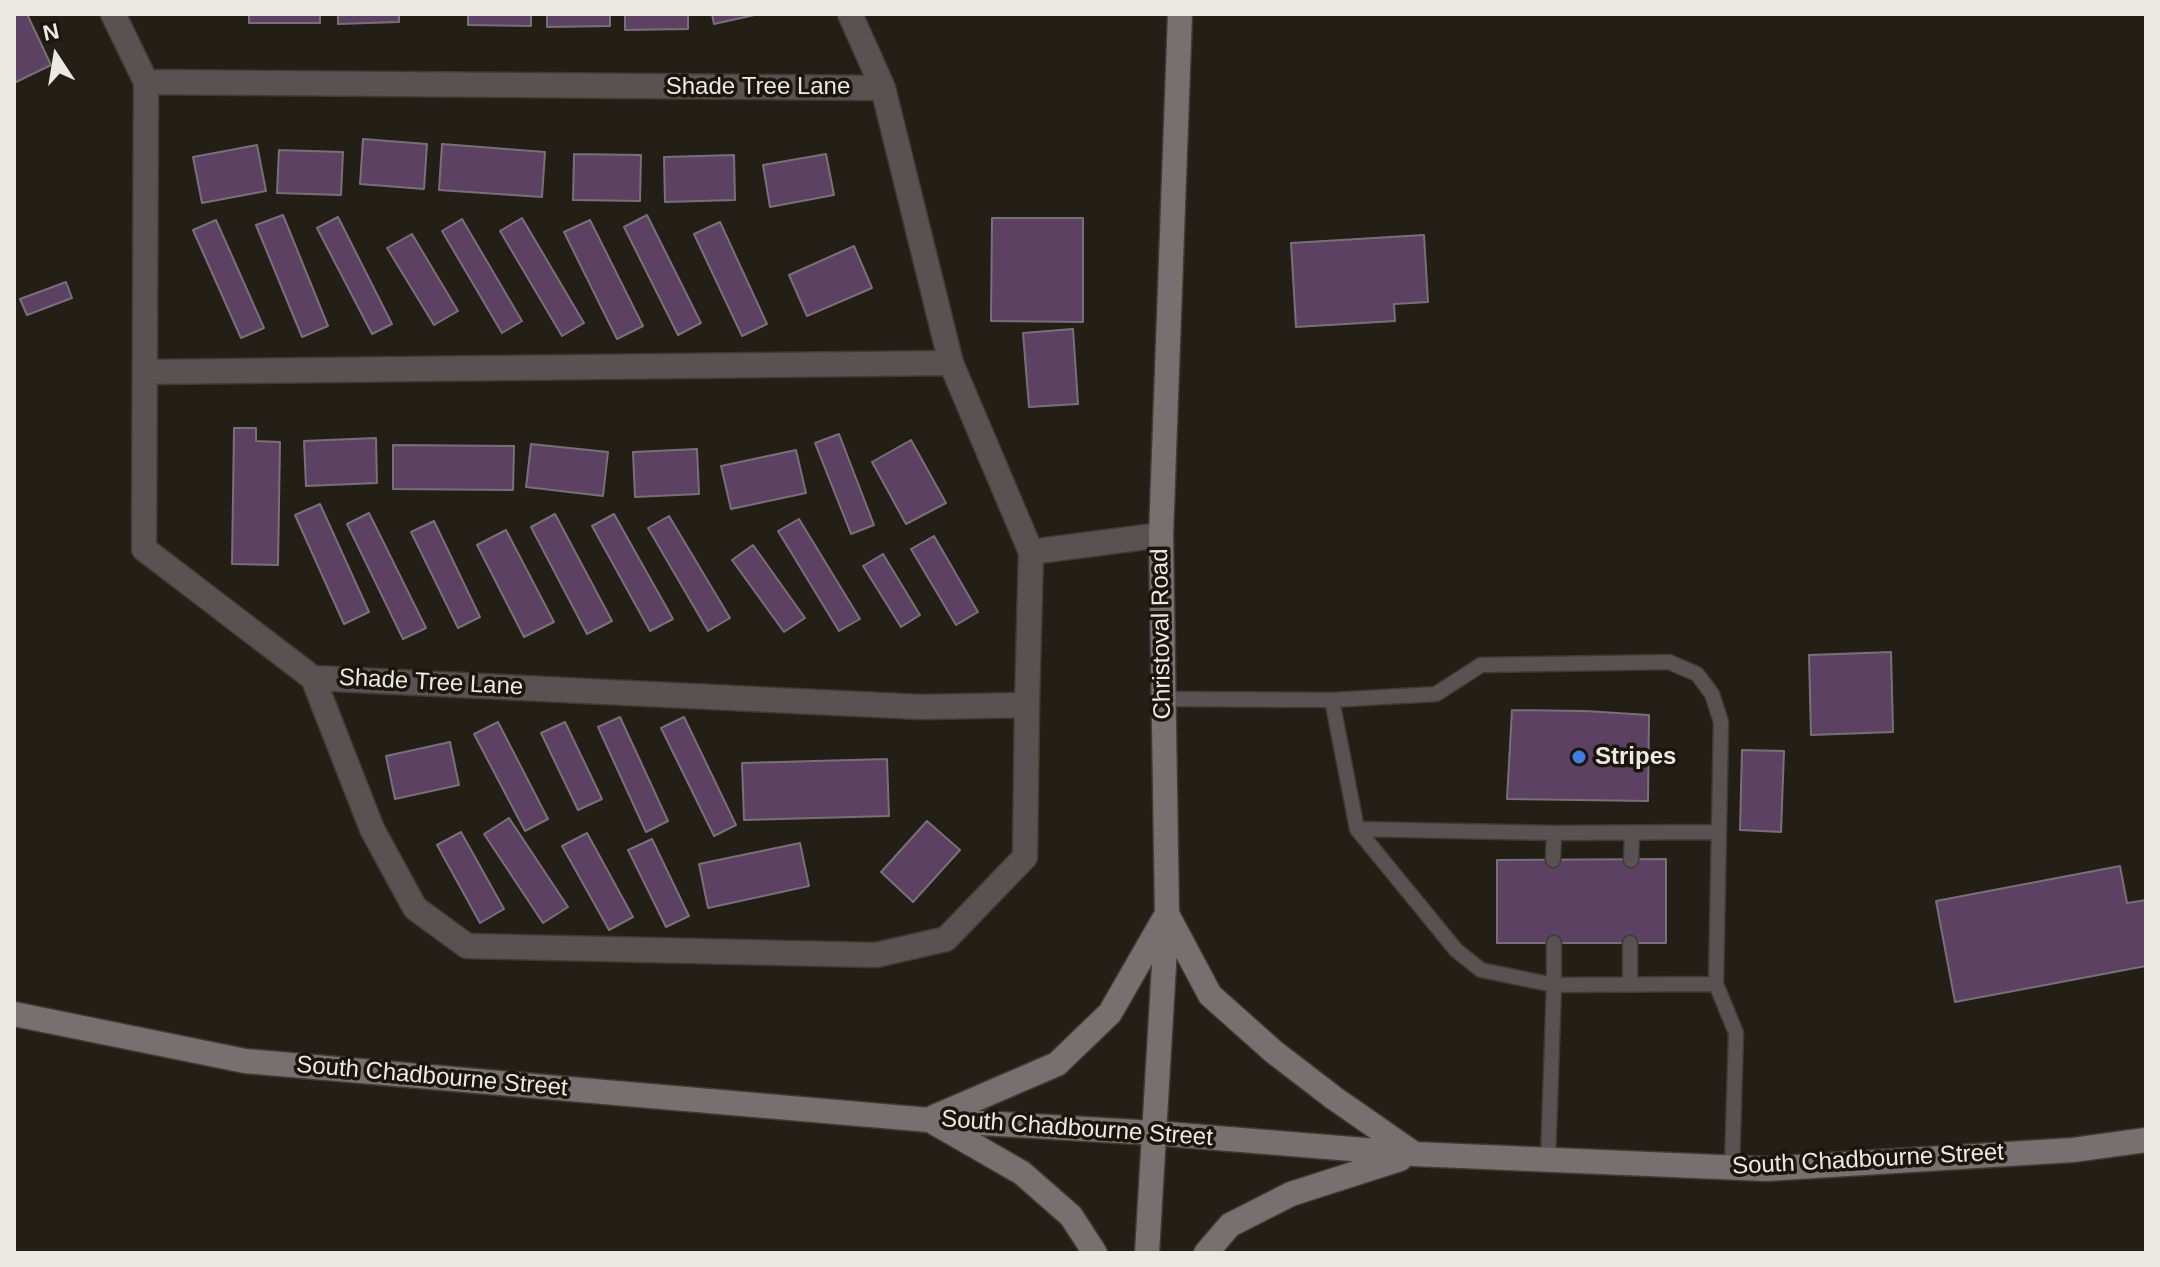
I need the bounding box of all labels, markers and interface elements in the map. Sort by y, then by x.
north arrow [16,16,96,96]
text: N [41,18,61,46]
street label: Shade Tree Lane [666,73,850,101]
street label: Christoval Road [1146,548,1178,720]
street label: Shade Tree Lane [338,664,524,702]
place label: Stripes [1595,743,1676,771]
marker: Stripes [1570,748,1588,766]
street label: South Chadbourne Street [295,1051,569,1103]
street label: South Chadbourne Street [940,1105,1214,1153]
street label: South Chadbourne Street [1731,1138,2005,1182]

